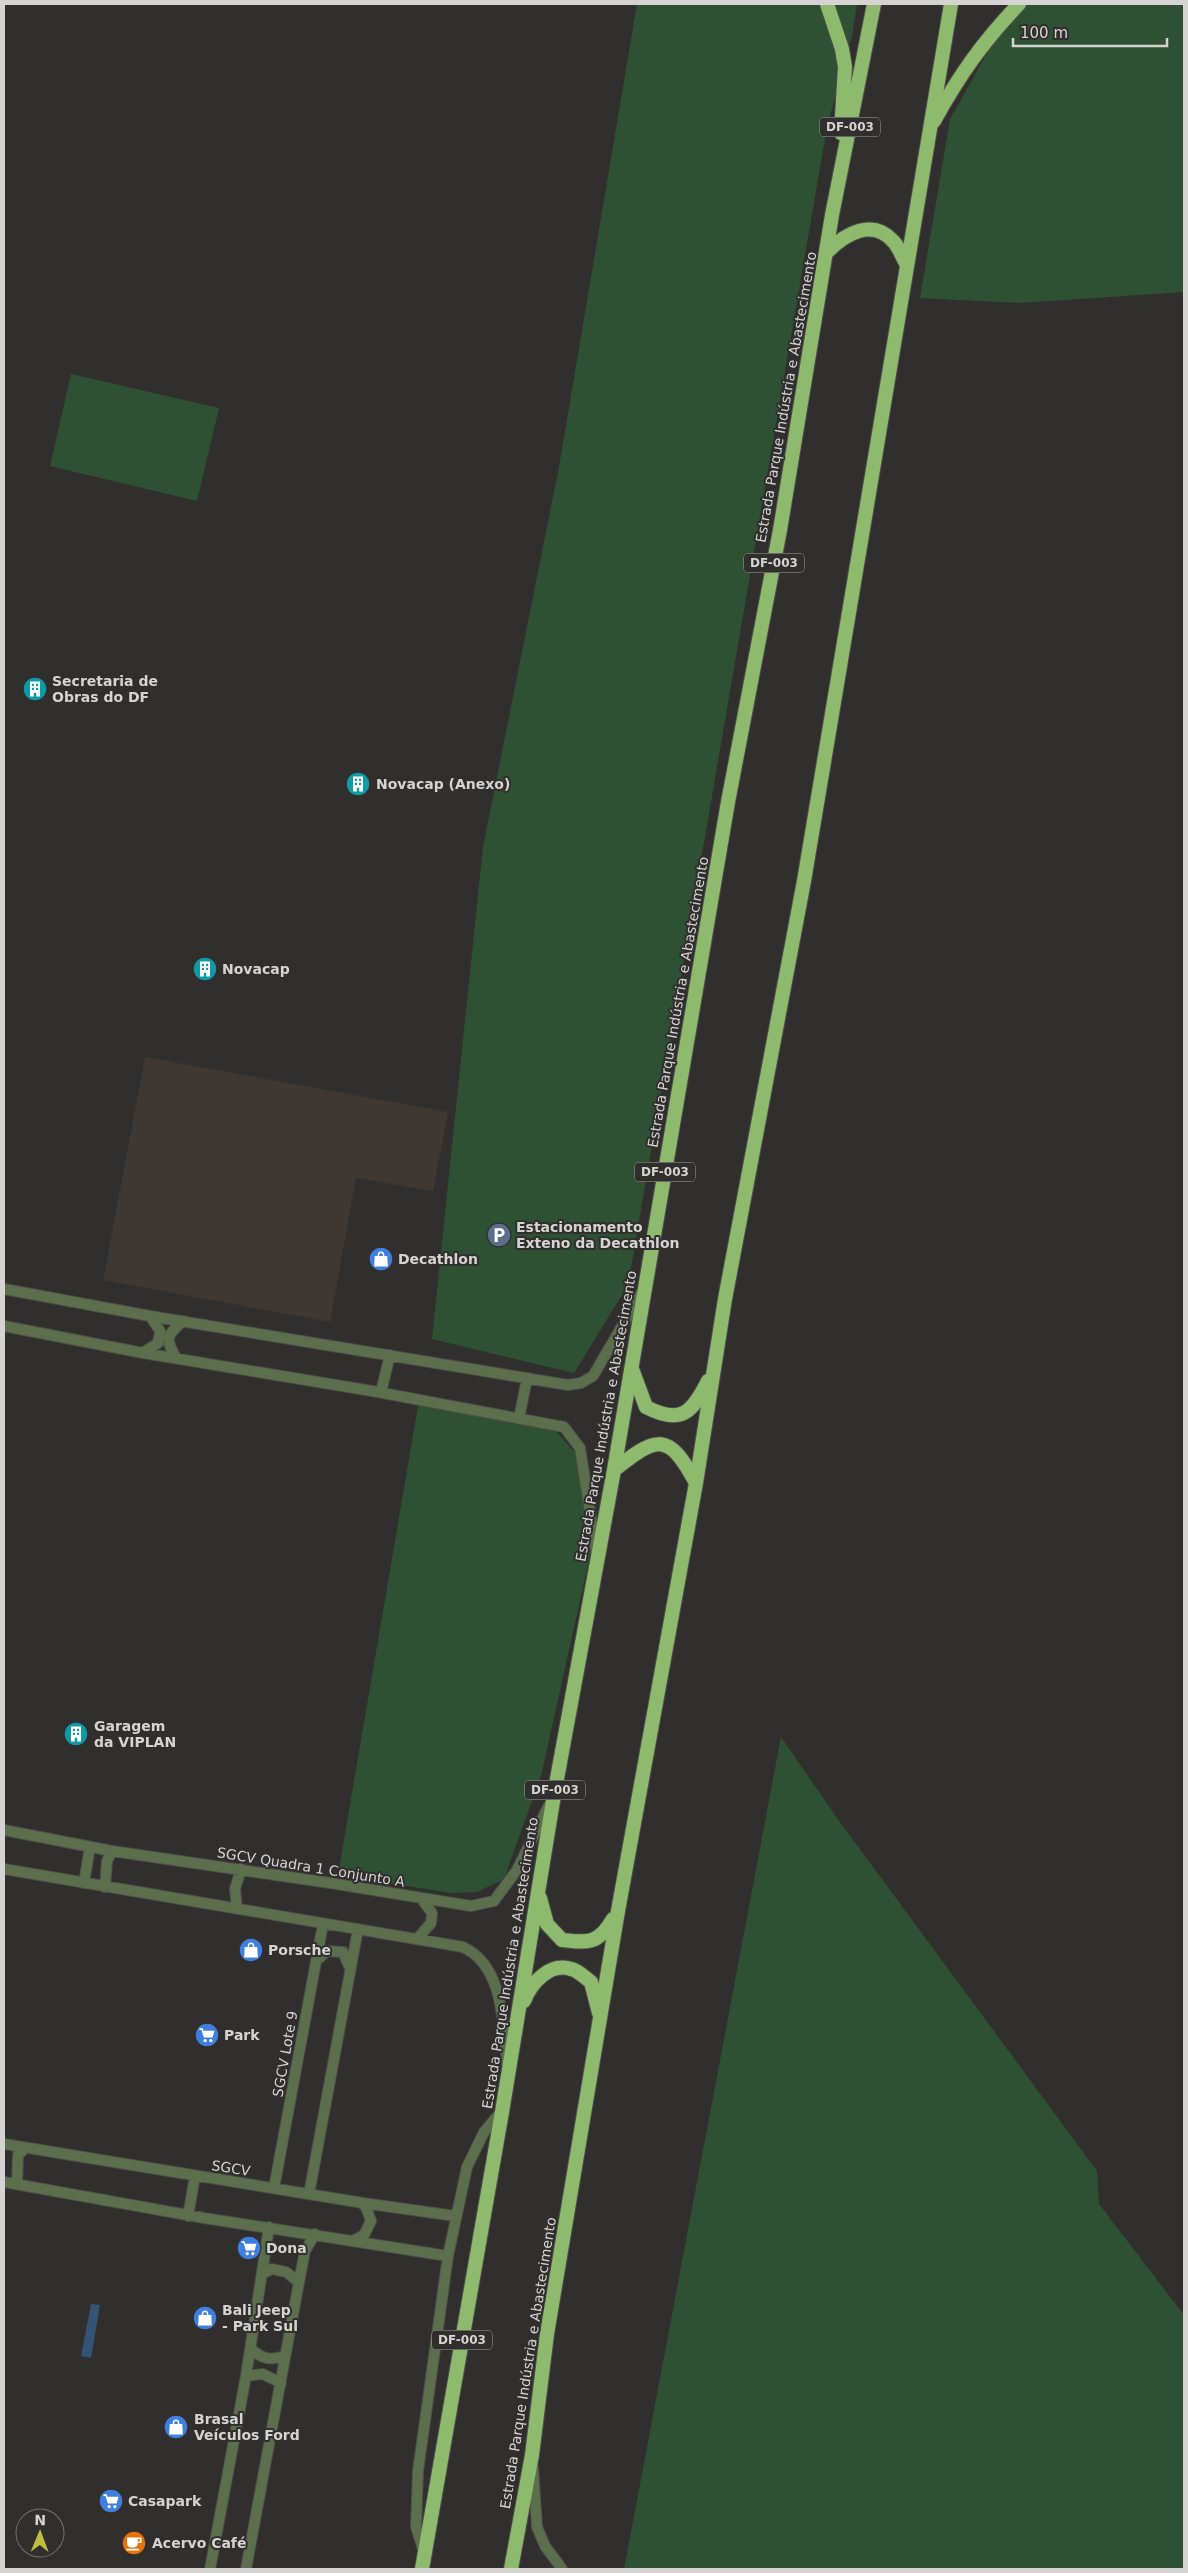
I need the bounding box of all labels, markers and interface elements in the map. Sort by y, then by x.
scale bar [1013,15,1167,47]
text: 100 m [1020,24,1068,42]
road number: DF-003 [820,118,880,136]
street label: Estrada Parque Indústria e Abastecimento [753,250,819,544]
road number: DF-003 [744,554,804,572]
place label: Secretaria de Obras do DF [52,673,158,705]
building icon: Secretaria de Obras do DF [22,676,48,702]
building icon: Novacap (Anexo) [345,771,371,797]
place label: Novacap (Anexo) [376,776,510,792]
street label: Estrada Parque Indústria e Abastecimento [645,855,711,1149]
building icon: Novacap [192,956,218,982]
place label: Novacap [222,961,290,977]
road number: DF-003 [635,1162,695,1182]
place label: Estacionamento Exteno da Decathlon [516,1219,680,1251]
parking icon: Estacionamento Exteno da Decathlon [486,1222,512,1248]
shop icon: Decathlon [368,1246,394,1272]
place label: Decathlon [398,1251,478,1267]
street label: Estrada Parque Indústria e Abastecimento [573,1269,639,1563]
place label: Garagem da VIPLAN [94,1718,176,1750]
building icon: Garagem da VIPLAN [63,1721,89,1747]
road number: DF-003 [525,1780,585,1800]
street label: Estrada Parque Indústria e Abastecimento [479,1816,541,2110]
street label: SGCV Quadra 1 Conjunto A [216,1844,406,1890]
shop icon: Porsche [238,1937,264,1963]
place label: Porsche [268,1942,331,1958]
street label: SGCV Lote 9 [270,2010,300,2098]
supermarket icon: Park [194,2022,220,2048]
place label: Park [224,2027,260,2043]
street label: SGCV [210,2157,252,2179]
street label: Estrada Parque Indústria e Abastecimento [497,2216,559,2510]
supermarket icon: Dona [236,2235,262,2261]
place label: Dona [266,2240,307,2256]
place label: Bali Jeep - Park Sul [222,2302,298,2334]
shop icon: Bali Jeep - Park Sul [192,2305,218,2331]
road number: DF-003 [432,2330,492,2350]
place label: Brasal Veículos Ford [194,2411,300,2443]
shop icon: Brasal Veículos Ford [163,2414,189,2440]
supermarket icon: Casapark [98,2488,124,2514]
place label: Casapark [128,2493,202,2509]
north arrow [15,2508,65,2558]
text: N [34,2512,46,2528]
cafe icon: Acervo Café [121,2530,147,2556]
place label: Acervo Café [152,2535,246,2551]

